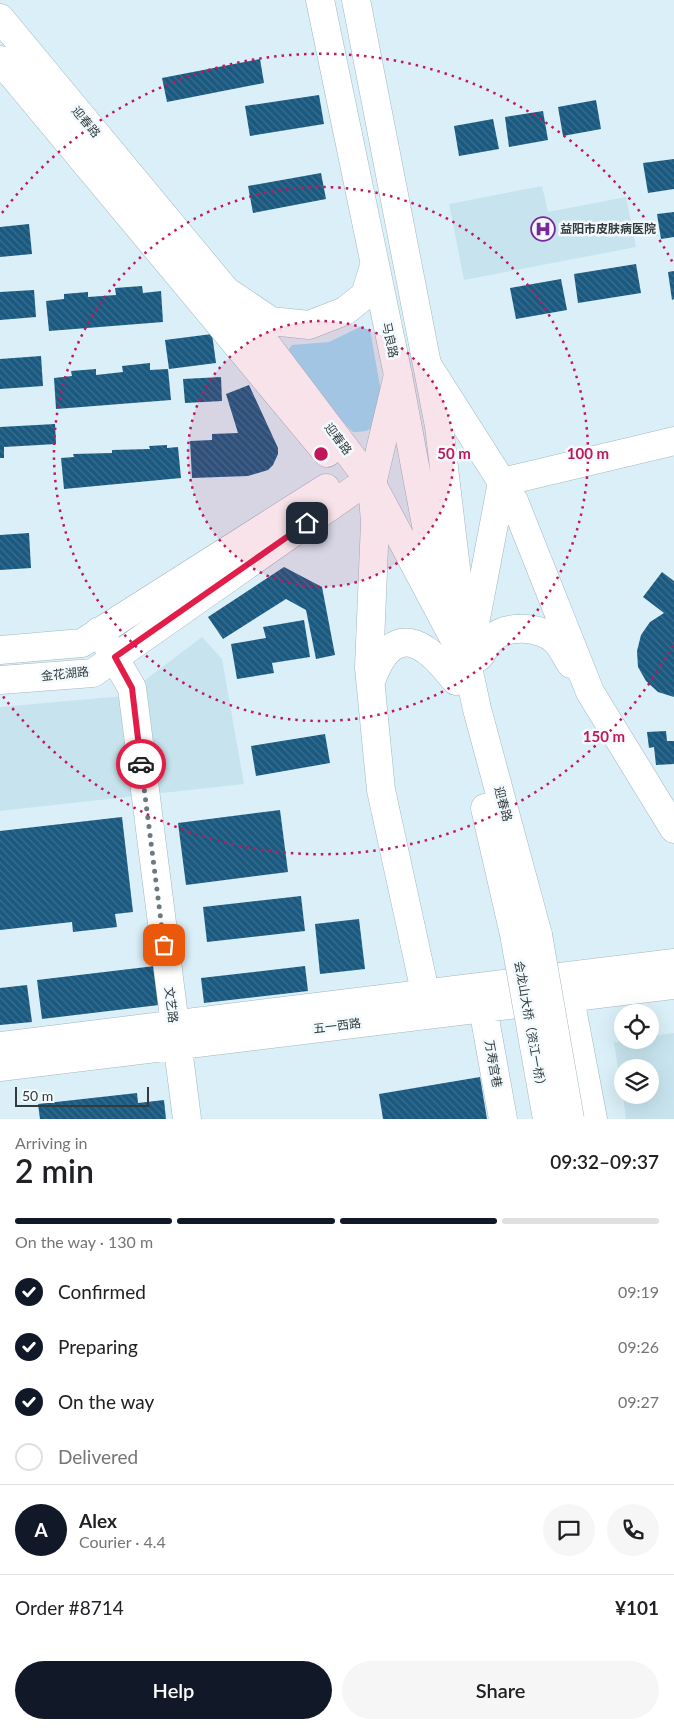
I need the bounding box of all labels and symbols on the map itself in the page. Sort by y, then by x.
street label: 迎春路 [69,103,104,140]
hospital icon: 益阳市皮肤病医院 [530,216,556,242]
place label: 益阳市皮肤病医院 [560,221,656,236]
street label: 马良路 [379,321,402,359]
street label: 迎春路 [322,420,355,458]
text: 50 m [437,444,471,462]
text: 100 m [567,444,609,462]
centre of rings [312,445,330,463]
pin [286,502,328,544]
street label: 金花湖路 [40,664,90,683]
text: 150 m [583,727,625,745]
courier [116,739,166,789]
street label: 迎春路 [492,785,515,823]
pin [143,924,185,966]
street label: 会龙山大桥（资江一桥） [512,960,549,1092]
street label: 文艺路 [162,986,181,1024]
street label: 五一西路 [312,1015,362,1036]
street label: 万寿宫巷 [482,1039,505,1089]
scale bar [15,1084,149,1107]

